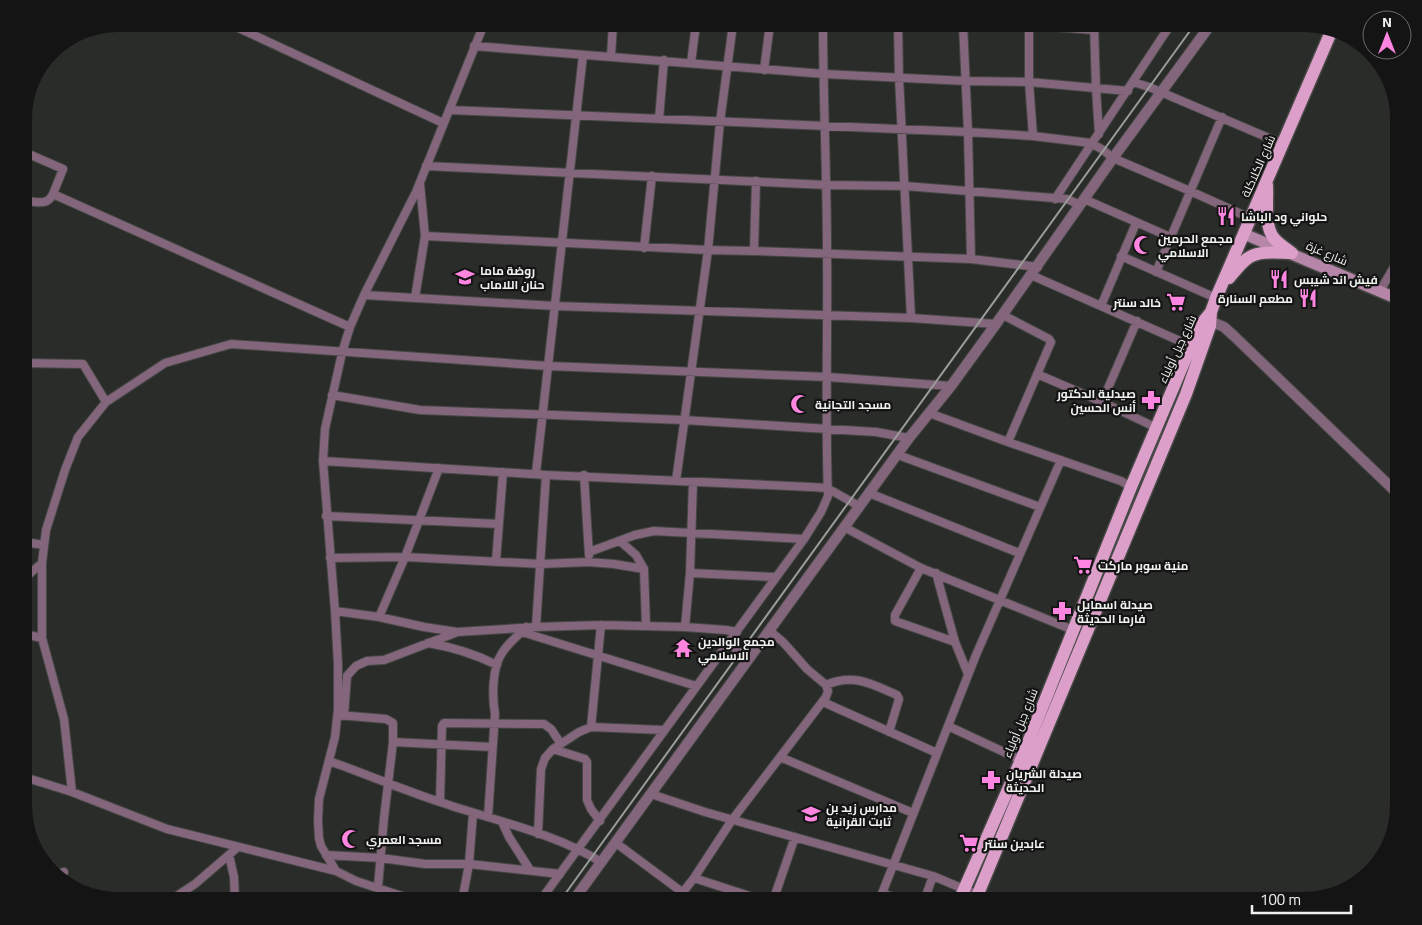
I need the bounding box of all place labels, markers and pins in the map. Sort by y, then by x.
restaurant icon: حلواني ود الباشا [1215,205,1237,227]
place label: حلواني ود الباشا [1241,205,1327,228]
place label: مجمع الحرمين الاسلامي [1158,227,1233,264]
mosque icon: مجمع الحرمين الاسلامي [1132,234,1154,256]
place label: روضة ماما حنان اللاماب [480,259,544,296]
school or university icon: روضة ماما حنان اللاماب [454,266,476,288]
restaurant icon: فيش اند شيبس [1268,268,1290,290]
place label: فيش اند شيبس [1294,268,1378,291]
place label: مطعم السنارة [1218,287,1293,310]
restaurant icon: مطعم السنارة [1297,287,1319,309]
place label: خالد سنتر [1112,291,1161,314]
supermarket icon: خالد سنتر [1165,291,1187,313]
place label: صيدلية الدكتور أنس الحسين [1056,382,1136,419]
pharmacy icon: صيدلية الدكتور أنس الحسين [1140,389,1162,411]
mosque icon: مسجد التجانية [789,393,811,415]
place label: مسجد التجانية [815,393,891,416]
supermarket icon: منية سوبر ماركت [1072,554,1094,576]
place label: منية سوبر ماركت [1098,554,1189,577]
place label: صيدلة اسمايل فارما الحديثة [1077,593,1153,630]
pharmacy icon: صيدلة اسمايل فارما الحديثة [1051,600,1073,622]
place label: مجمع الوالدين الاسلامي [698,630,775,667]
temple icon: مجمع الوالدين الاسلامي [672,637,694,659]
place label: صيدلة الشريان الحديثة [1006,762,1082,799]
pharmacy icon: صيدلة الشريان الحديثة [980,769,1002,791]
place label: مدارس زيد بن ثابت القرانية [826,796,897,833]
school or university icon: مدارس زيد بن ثابت القرانية [800,803,822,825]
mosque icon: مسجد العمري [340,828,362,850]
place label: مسجد العمري [366,828,442,851]
supermarket icon: عابدين سنتر [958,832,980,854]
place label: عابدين سنتر [983,832,1045,855]

